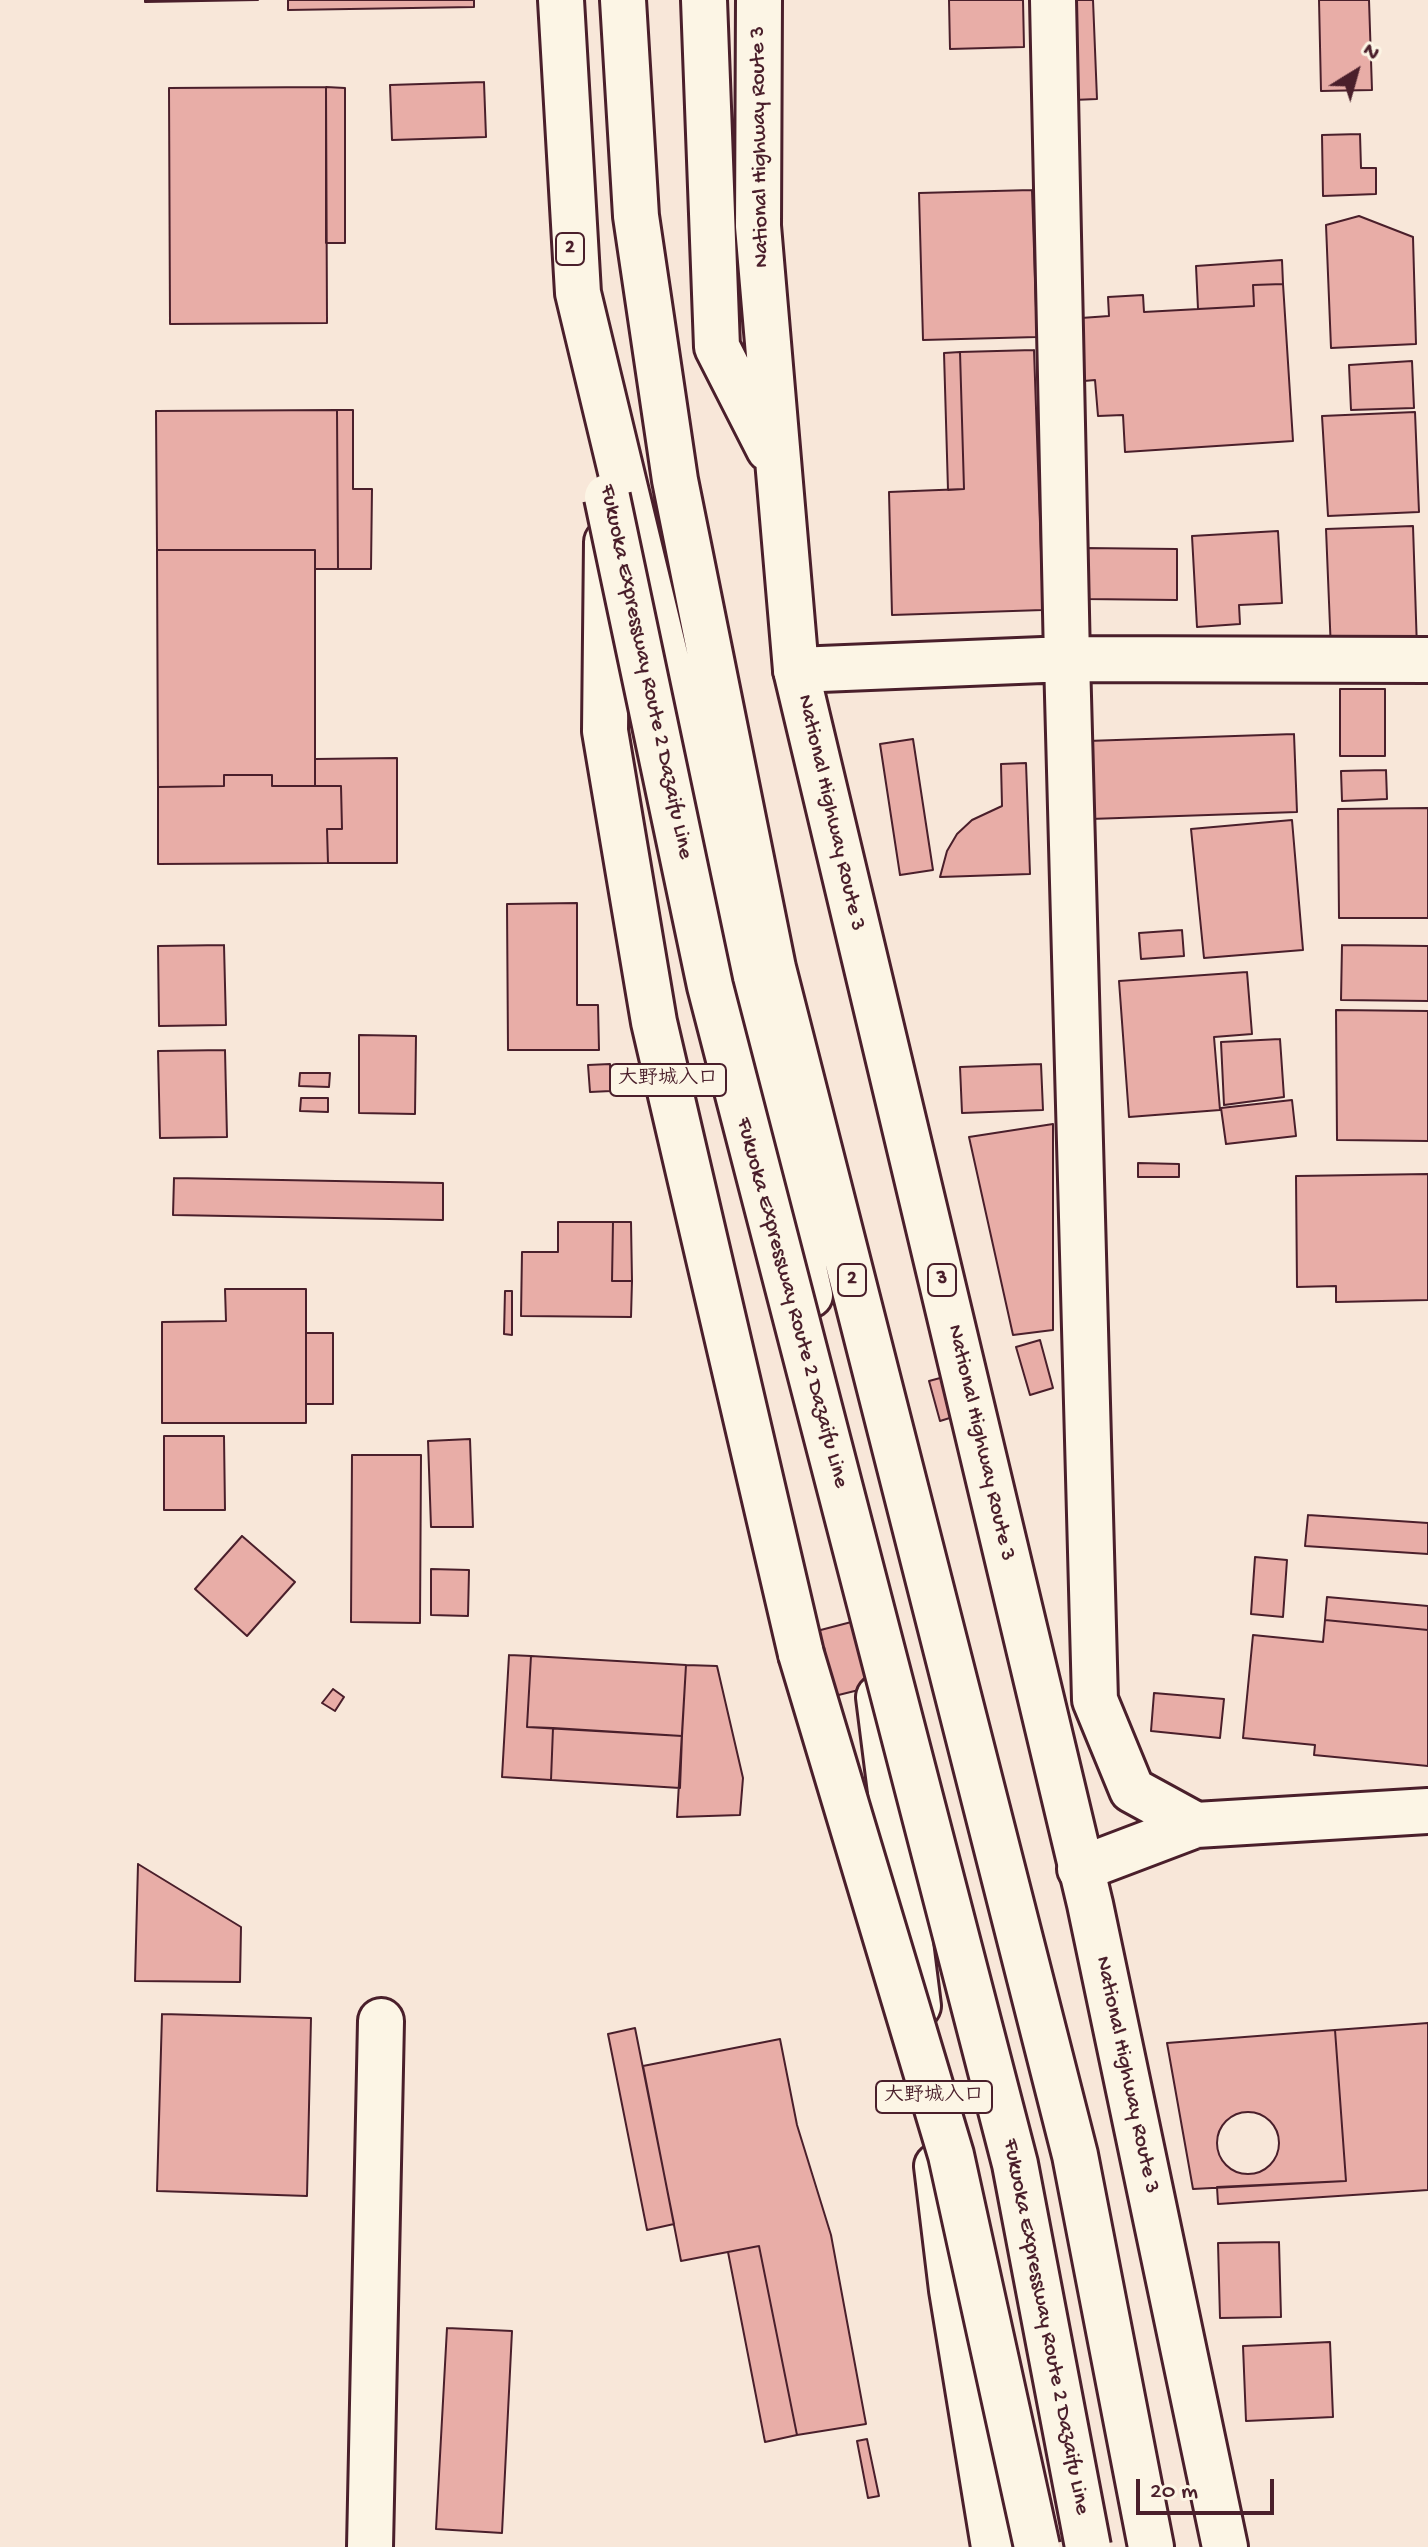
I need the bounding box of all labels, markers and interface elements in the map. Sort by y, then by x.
street label: National Highway Route 3 [746,26,776,268]
north arrow [1316,32,1396,112]
text: N [1357,38,1384,68]
road number: 2 [556,233,584,265]
street label: Fukuoka Expressway Route 2 Dazaifu Line [592,482,698,862]
street label: National Highway Route 3 [790,692,870,934]
road number: 大野城入口 [610,1064,726,1096]
street label: Fukuoka Expressway Route 2 Dazaifu Line [729,1115,853,1491]
road number: 2 [838,1264,866,1296]
road number: 3 [928,1264,956,1296]
street label: National Highway Route 3 [940,1322,1020,1564]
street label: National Highway Route 3 [1088,1954,1164,2196]
road number: 大野城入口 [876,2081,992,2113]
street label: Fukuoka Expressway Route 2 Dazaifu Line [996,2137,1094,2517]
scale bar [1140,2463,1278,2513]
text: 20 m [1150,2478,1198,2507]

